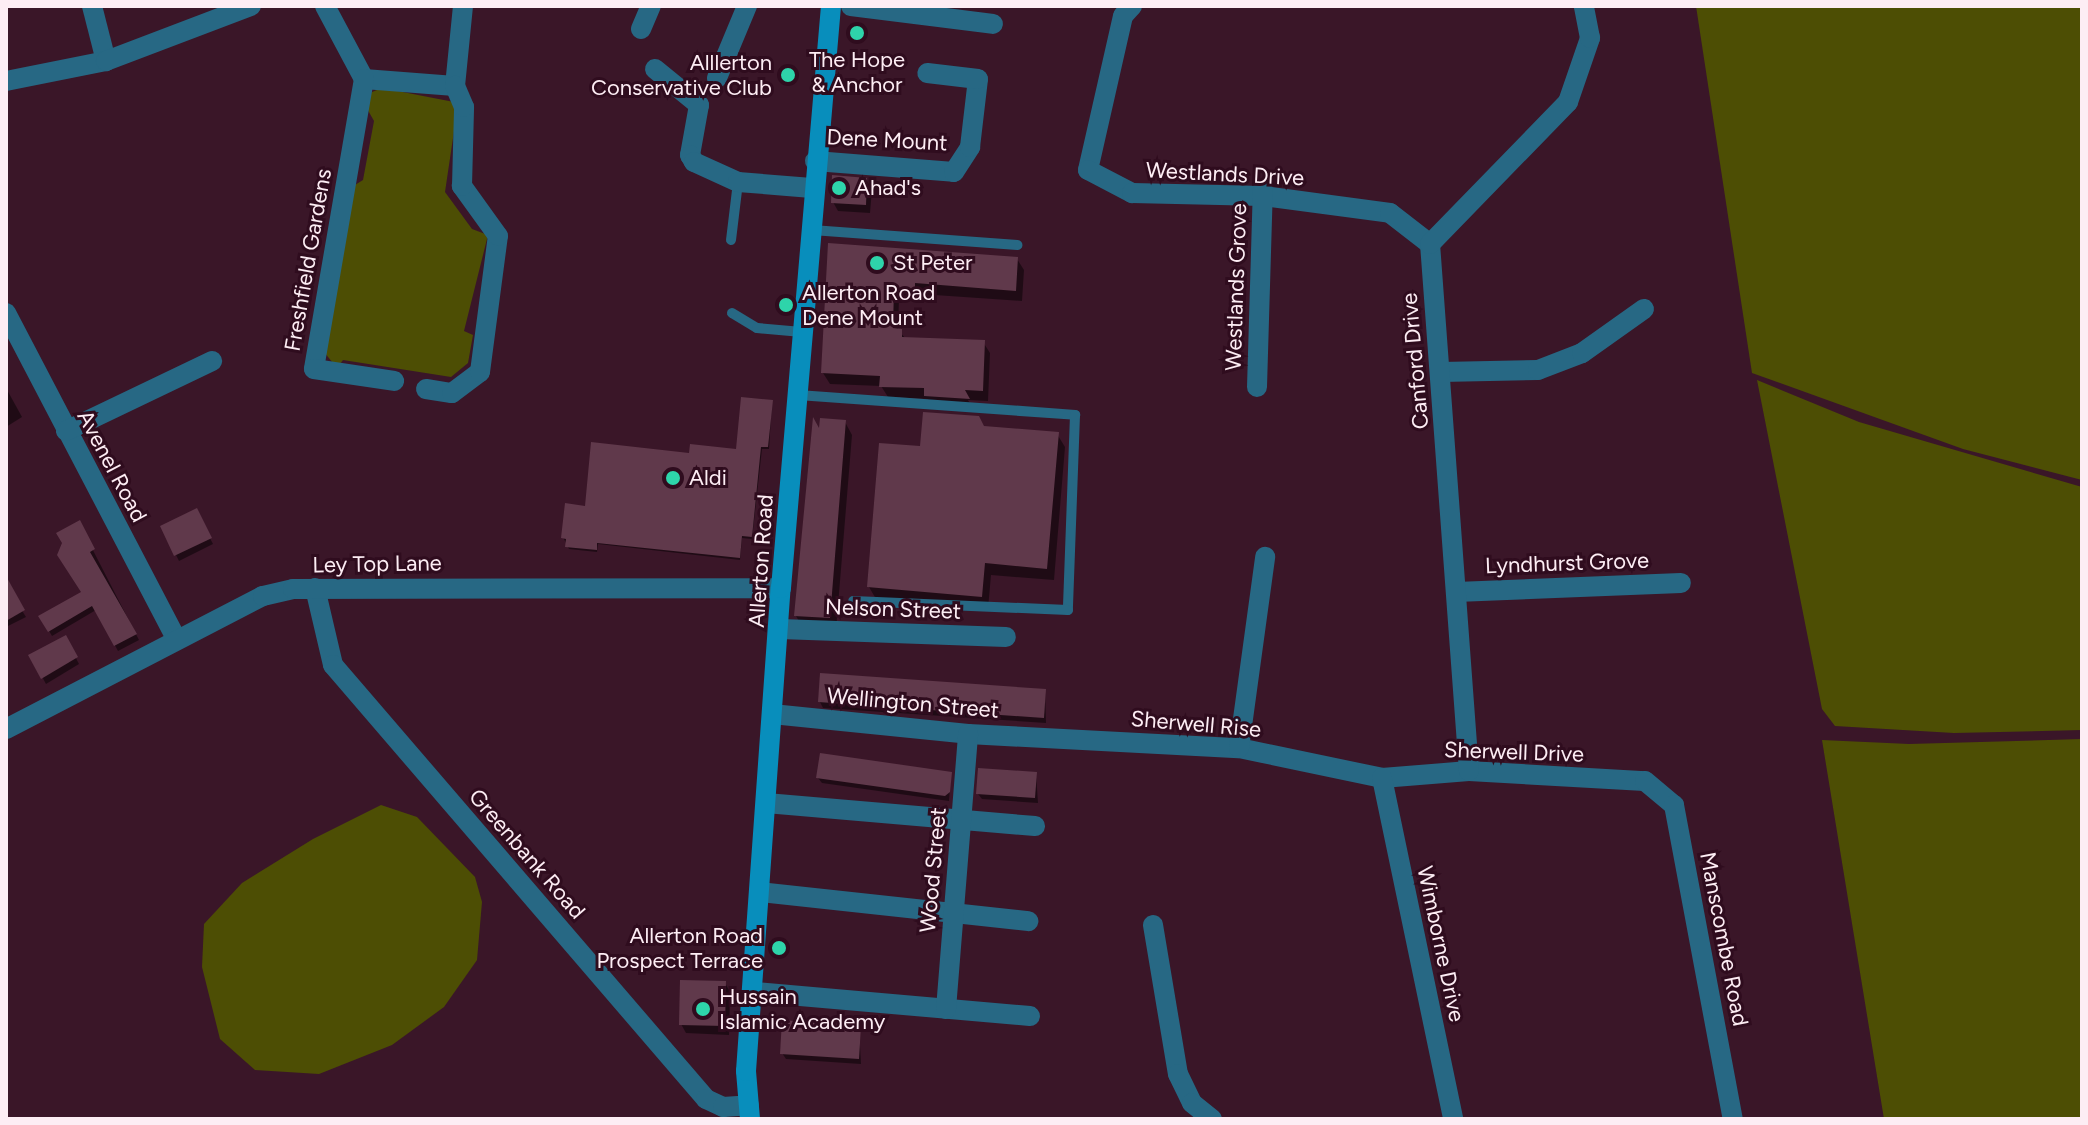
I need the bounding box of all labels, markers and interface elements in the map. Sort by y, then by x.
marker: The Hope & Anchor [848,24,866,42]
place label: The Hope & Anchor [809,46,905,98]
place label: Alllerton Conservative Club [591,49,772,100]
marker: Alllerton Conservative Club [779,66,797,84]
street label: Dene Mount [826,124,948,156]
street label: Westlands Drive [1145,157,1305,191]
street label: Freshfield Gardens [279,167,337,353]
place label: Ahad's [855,175,921,201]
marker: Ahad's [830,179,848,197]
street label: Westlands Grove [1220,203,1252,371]
place label: St Peter [893,250,972,276]
marker: St Peter [868,254,886,272]
place label: Allerton Road Dene Mount [802,279,935,330]
street label: Canford Drive [1396,292,1434,430]
marker: Allerton Road Dene Mount [777,296,795,314]
street label: Avenel Road [71,405,153,527]
place label: Aldi [689,465,727,491]
marker: Aldi [664,469,682,487]
street label: Allerton Road [743,494,779,628]
street label: Lyndhurst Grove [1485,547,1649,579]
street label: Ley Top Lane [312,550,442,578]
street label: Nelson Street [824,593,962,625]
street label: Wellington Street [826,682,1000,724]
street label: Sherwell Rise [1130,705,1262,743]
street label: Sherwell Drive [1443,736,1585,768]
street label: Greenbank Road [463,784,591,924]
street label: Wood Street [914,806,952,934]
street label: Manscombe Road [1694,850,1754,1028]
street label: Wimborne Drive [1412,864,1470,1024]
place label: Allerton Road Prospect Terrace [596,922,763,974]
marker: Allerton Road Prospect Terrace [770,939,788,957]
place label: Hussain Islamic Academy [719,983,885,1034]
marker: Hussain Islamic Academy [694,1000,712,1018]

